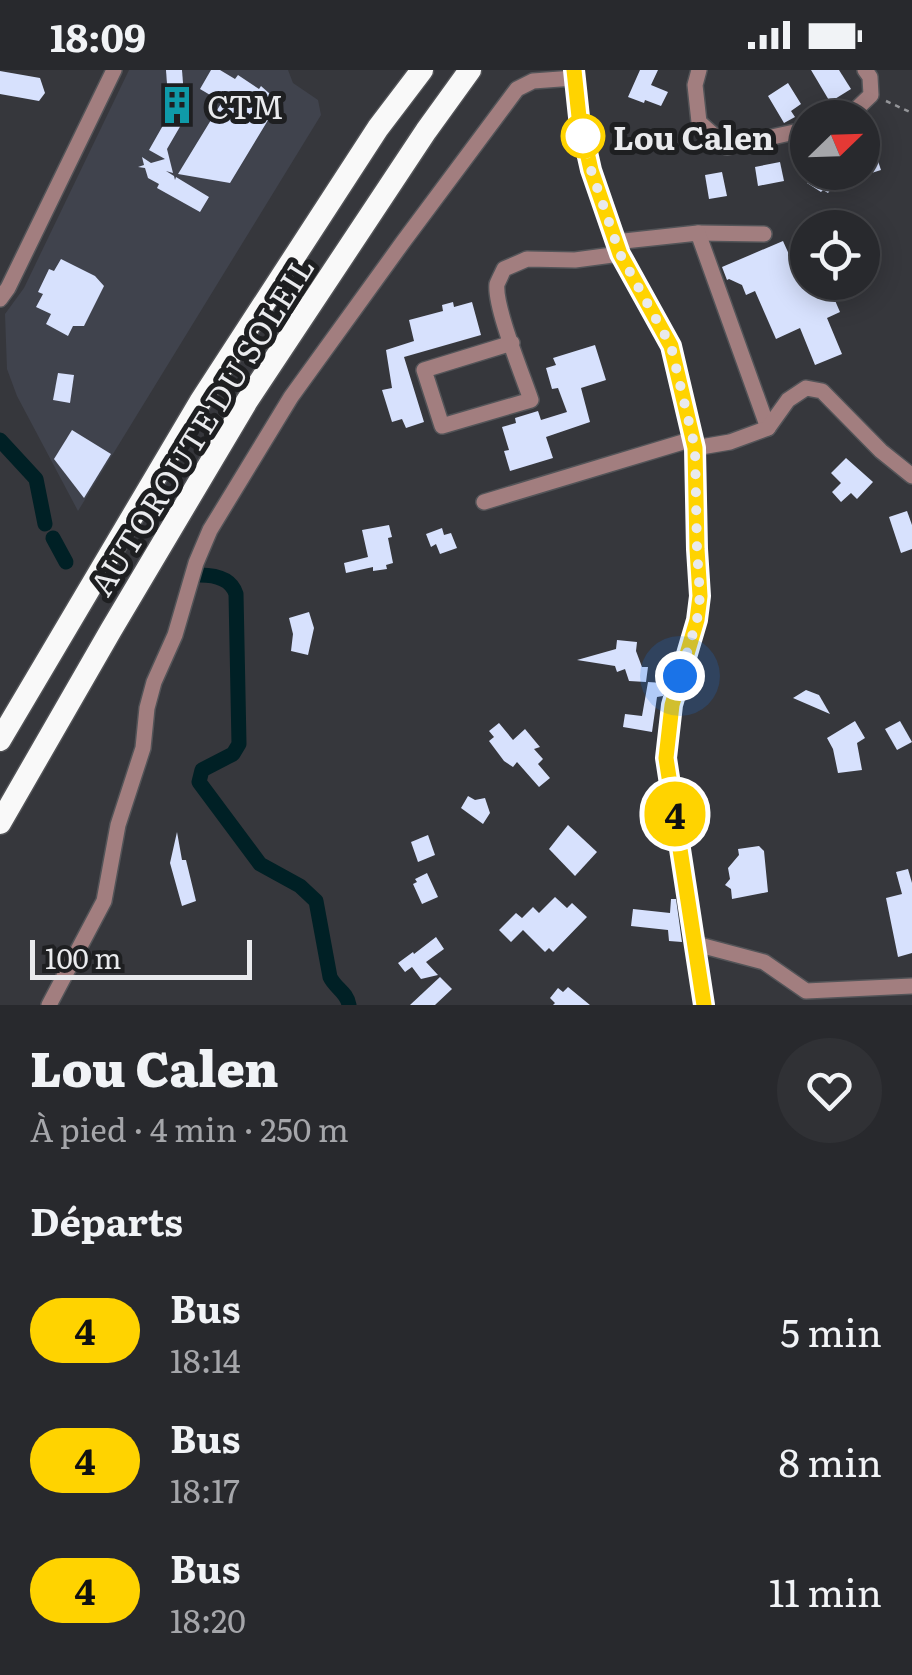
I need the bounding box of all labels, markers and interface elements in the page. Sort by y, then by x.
text: 18:09 [50,7,146,64]
place label: CTM [207,81,284,129]
building icon: CTM [156,84,198,126]
north arrow [790,100,880,190]
map controls [790,100,880,300]
place label: Lou Calen [613,112,774,160]
marker: Lou Calen [562,115,604,157]
button: locate [790,210,880,300]
street label: AUTOROUTE DU SOLEIL [76,246,324,604]
your location [655,651,705,701]
line badge: 4 [642,782,708,846]
text: 4 [664,788,686,840]
scale bar [30,935,252,980]
text: 100 m [45,936,122,978]
text: Lou Calen [30,1031,279,1102]
button: heart [777,1038,882,1143]
text: À pied · 4 min · 250 m [30,1104,349,1152]
text: Départs [30,1191,183,1248]
text: Bus [170,1278,241,1335]
text: 5 min [780,1302,882,1359]
text: 4 [74,1304,96,1356]
text: 18:14 [170,1335,241,1383]
text: Bus [170,1408,241,1465]
text: 8 min [779,1432,882,1489]
text: 4 [74,1434,96,1486]
text: 18:17 [170,1465,240,1513]
text: Bus [170,1538,241,1595]
text: 11 min [769,1562,882,1619]
text: 4 [74,1564,96,1616]
text: 18:20 [170,1595,246,1643]

